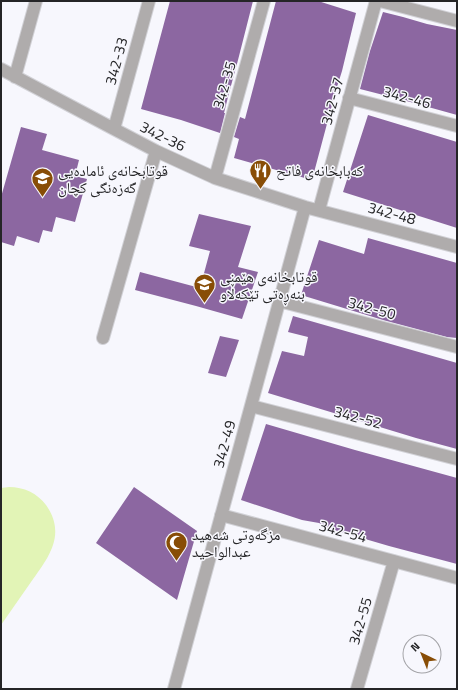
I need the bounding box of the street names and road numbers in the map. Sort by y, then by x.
street label: 342-33 [99,35,133,87]
street label: 342-35 [206,58,242,112]
street label: 342-37 [315,75,349,127]
street label: 342-46 [381,80,433,114]
street label: 342-36 [136,115,190,157]
street label: 342-48 [366,196,418,230]
street label: 342-50 [346,291,398,325]
street label: 342-52 [332,400,384,434]
street label: 342-49 [207,418,241,470]
street label: 342-54 [317,514,369,548]
street label: 342-55 [342,594,378,648]

